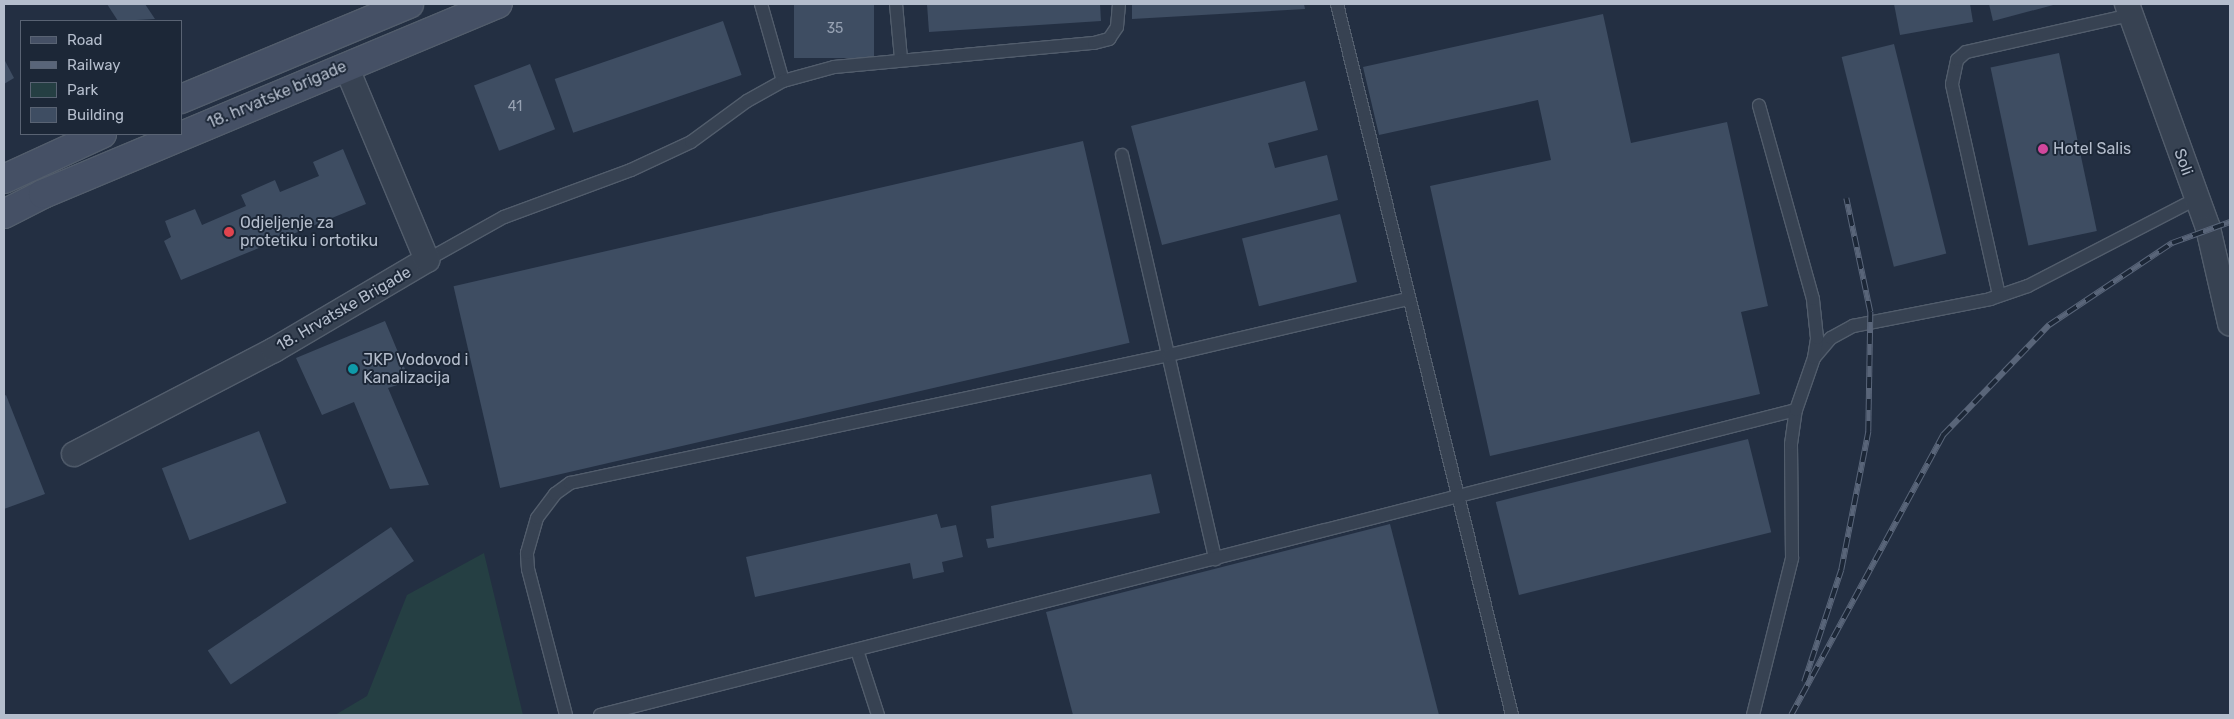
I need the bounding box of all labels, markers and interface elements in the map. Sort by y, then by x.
legend [20,20,182,135]
house number: 35 [827,21,843,37]
text: Road [67,31,103,49]
text: Railway [67,56,121,74]
street label: 18. hrvatske brigade [204,57,350,133]
text: Park [67,81,98,99]
house number: 41 [508,99,522,115]
text: Building [67,106,124,124]
place label: Hotel Salis [2053,139,2131,159]
marker: Hotel Salis [2037,143,2049,155]
street label: Soli [2169,146,2197,178]
place label: Odjeljenje za protetiku i ortotiku [240,213,378,251]
marker: Odjeljenje za protetiku i ortotiku [222,225,236,239]
street label: 18. Hrvatske Brigade [273,263,415,355]
place label: JKP Vodovod i Kanalizacija [363,350,469,388]
marker: JKP Vodovod i Kanalizacija [347,363,359,375]

